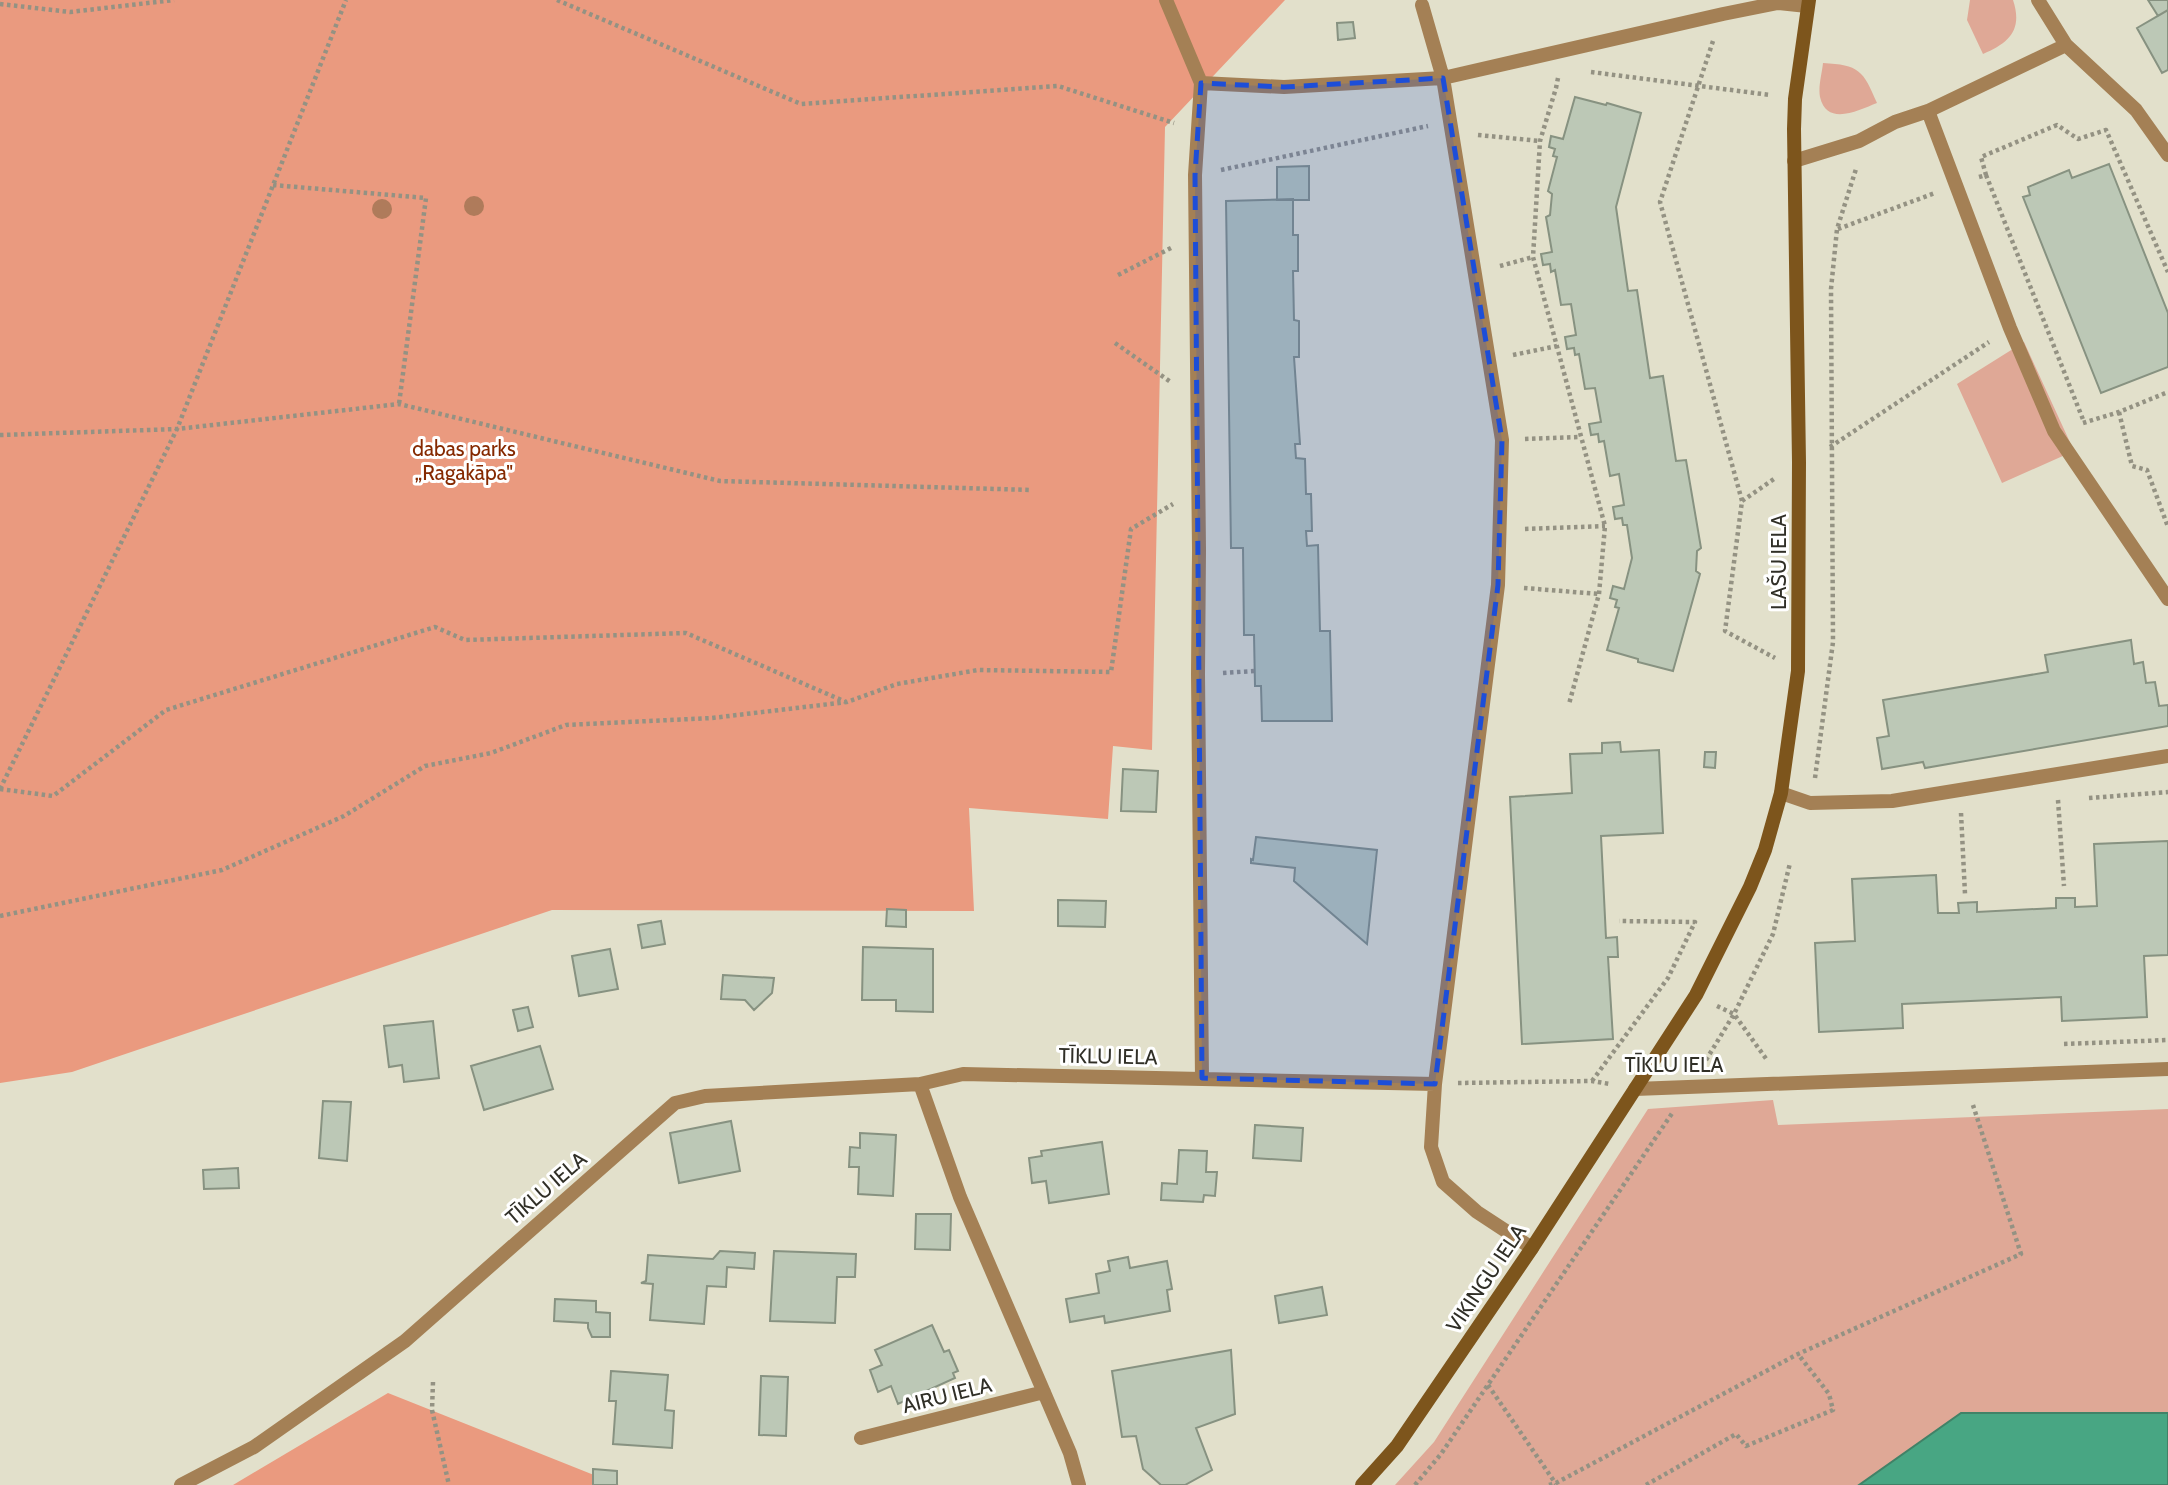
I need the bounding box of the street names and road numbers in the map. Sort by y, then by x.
street label: LAŠU IELA [1766,514,1791,610]
street label: TĪKLU IELA [1058,1043,1158,1069]
street label: TĪKLU IELA [1625,1052,1724,1077]
street label: TĪKLU IELA [500,1146,592,1230]
street label: VIKINGU IELA [1441,1219,1531,1337]
street label: AIRU IELA [900,1372,994,1418]

